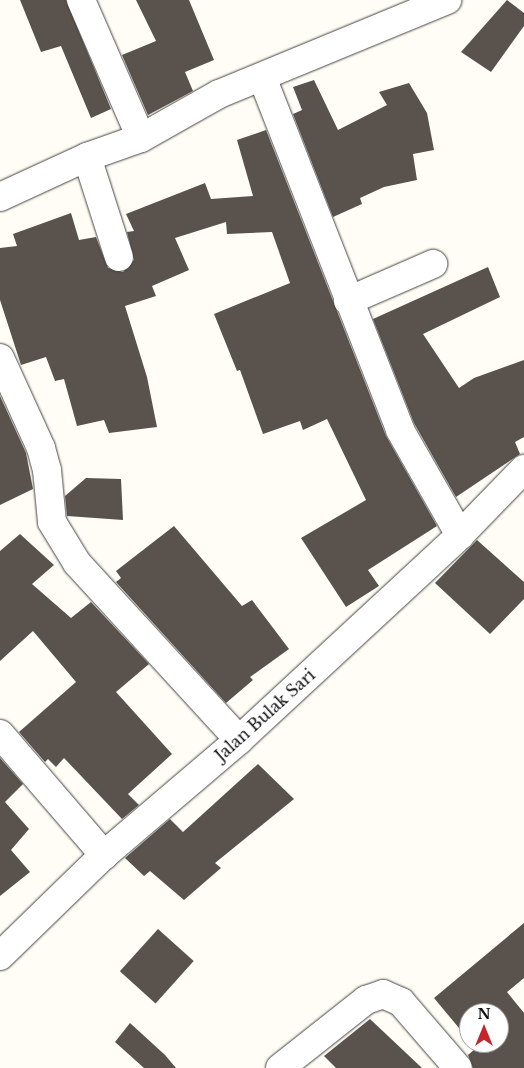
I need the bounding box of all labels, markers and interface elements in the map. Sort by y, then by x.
street label: Jalan Bulak Sari [211,665,319,765]
north arrow [459,1003,509,1053]
text: N [477,1005,491,1023]

